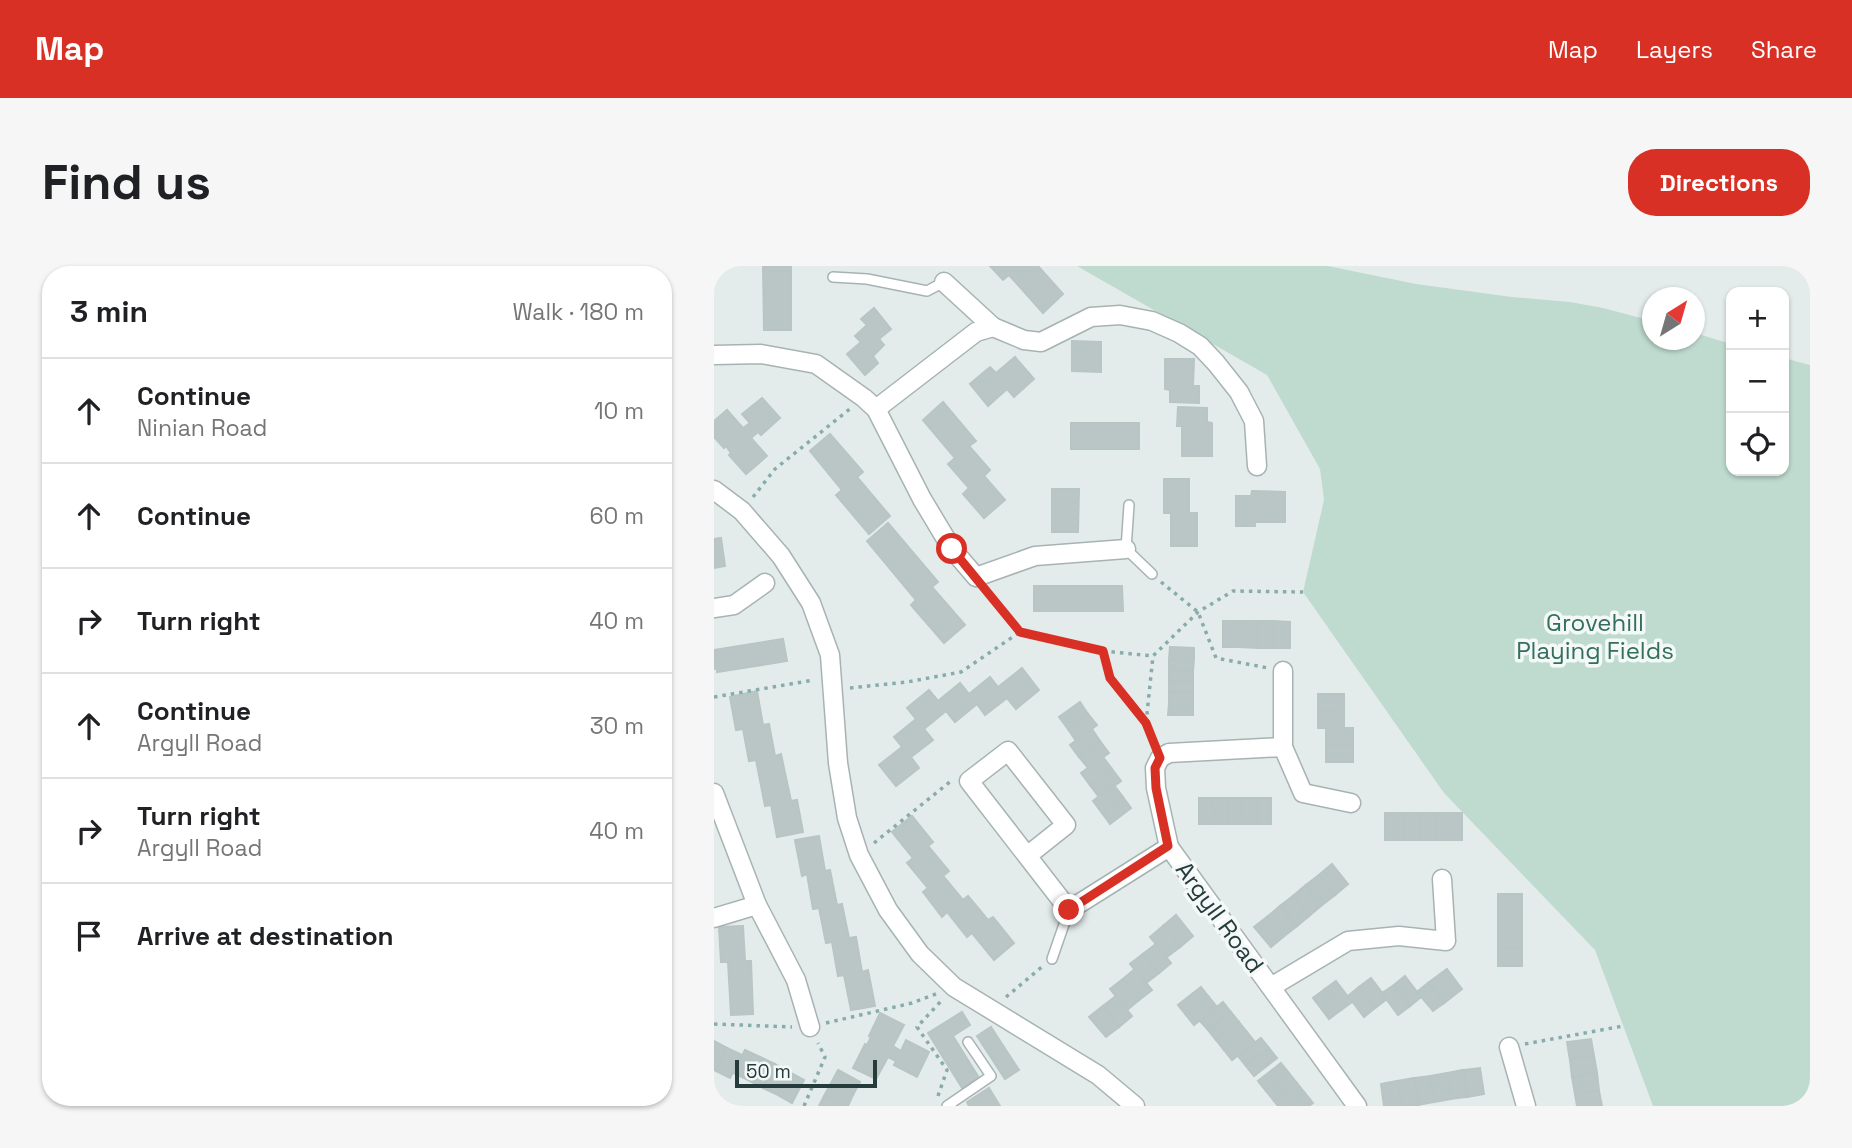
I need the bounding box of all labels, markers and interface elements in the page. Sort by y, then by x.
text: Map [35,28,104,70]
text: Map [1548,34,1598,65]
text: Layers [1636,34,1713,65]
text: Share [1751,34,1817,65]
button: Directions [1628,149,1810,216]
text: Find us [42,151,211,213]
north arrow [1642,287,1705,350]
map controls [1726,287,1789,476]
button: + [1726,287,1789,350]
text: 3 min [70,292,148,331]
text: Walk · 180 m [512,297,644,327]
button: − [1726,350,1789,413]
text: Continue [137,379,251,413]
icon: ahead [70,392,108,430]
text: 10 m [594,396,644,426]
text: Ninian Road [137,413,267,443]
button: locate [1726,413,1789,476]
icon: ahead [70,497,108,535]
text: Continue [137,499,251,533]
text: 60 m [589,501,644,531]
route start [936,533,967,564]
icon: right [70,602,108,640]
text: Turn right [137,604,261,638]
text: 40 m [589,606,644,636]
park label: Grovehill Playing Fields [1516,607,1674,666]
text: Continue [137,694,251,728]
icon: ahead [70,707,108,745]
text: 30 m [590,711,644,741]
text: Argyll Road [137,728,262,758]
text: Turn right [137,799,261,833]
icon: right [70,812,108,850]
text: 40 m [589,816,644,846]
text: Argyll Road [137,833,262,863]
street label: Argyll Road [1169,855,1271,979]
route end [1053,894,1084,925]
icon: arrive [70,917,108,955]
text: Arrive at destination [137,919,394,953]
scale bar [735,1057,877,1089]
text: 50 m [746,1059,791,1084]

